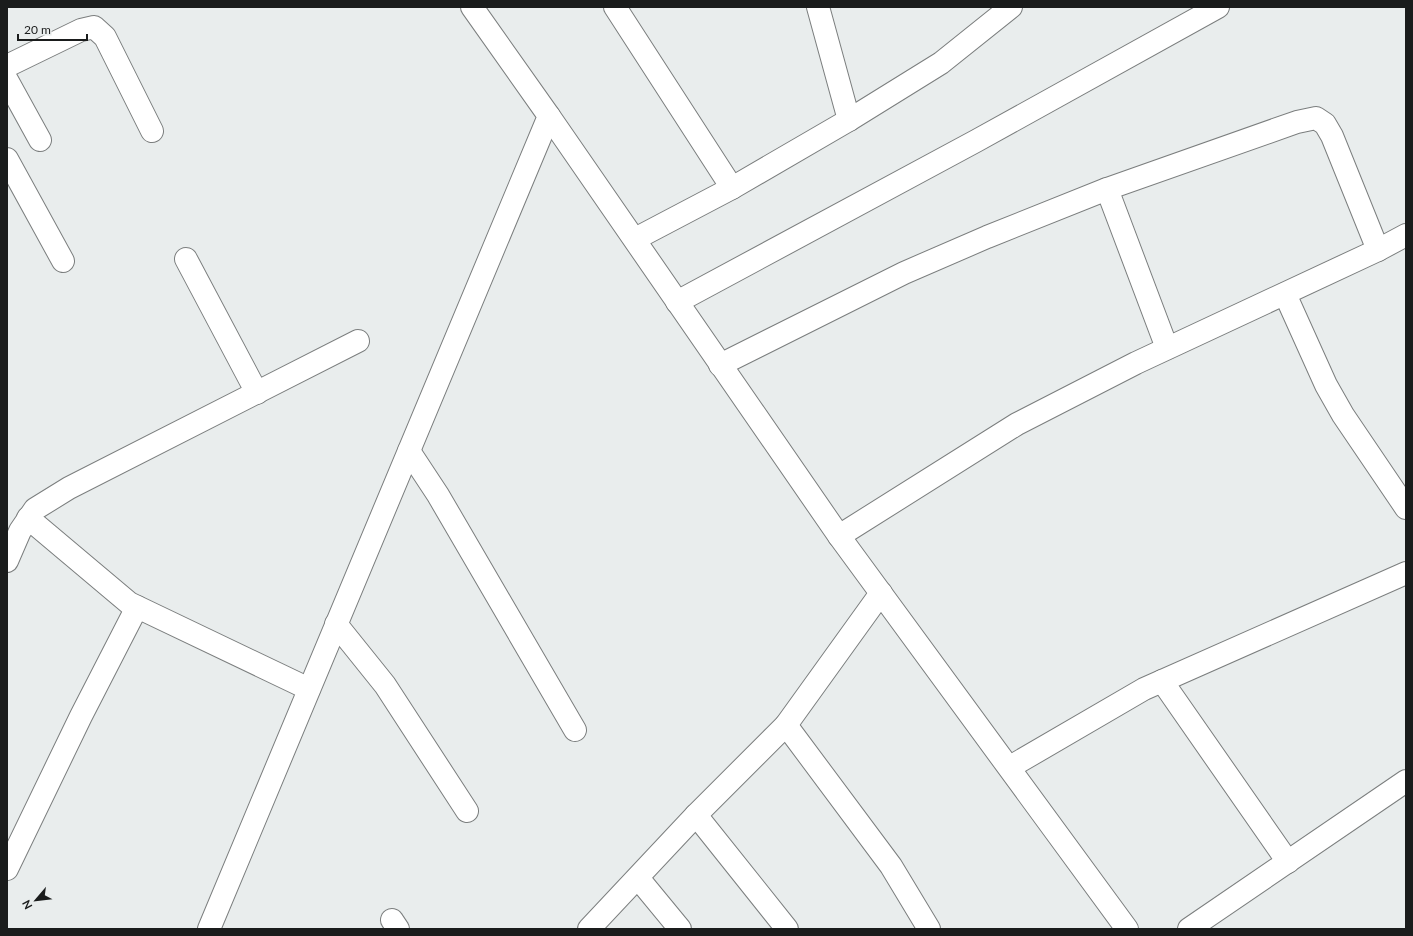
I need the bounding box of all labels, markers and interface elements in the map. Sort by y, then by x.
scale bar [18,16,87,42]
text: 20 m [24,22,51,37]
north arrow [16,880,56,920]
text: N [19,898,34,912]

